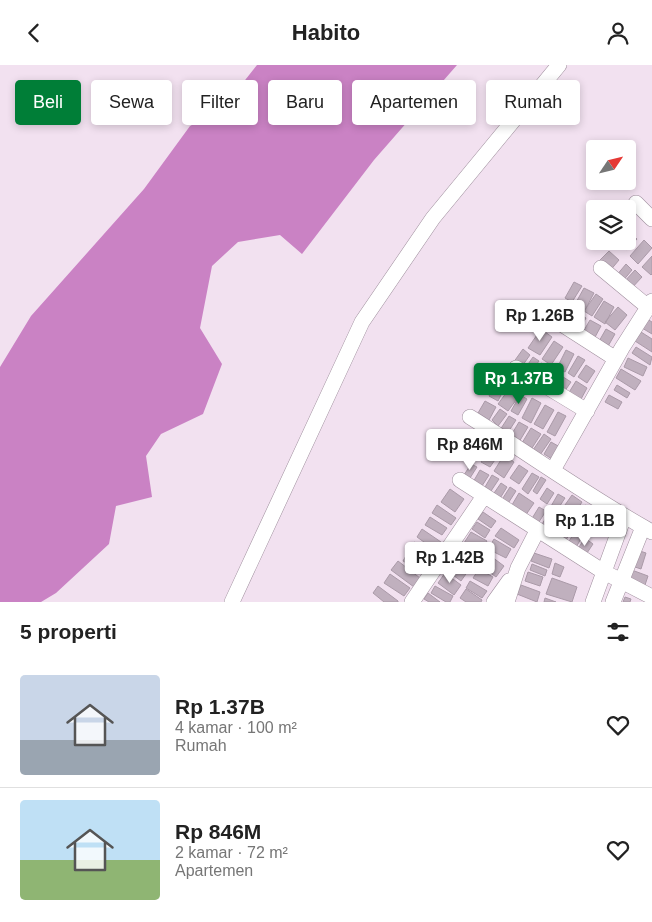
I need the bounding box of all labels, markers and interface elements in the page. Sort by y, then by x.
icon: back [20,19,48,47]
icon: person [604,19,632,47]
text: Habito [292,20,360,45]
chip: Beli [15,80,81,125]
chip: Sewa [91,80,172,125]
chip: Filter [182,80,258,125]
chip: Baru [268,80,342,125]
chip: Apartemen [352,80,476,125]
chip: Rumah [486,80,580,125]
north arrow [586,140,636,190]
map controls [586,140,636,250]
button: layers [586,200,636,250]
pin: Rp 1.26B [488,299,592,342]
text: Rp 1.26B [506,307,574,324]
pin: Rp 1.37B [467,363,571,405]
text: Rp 1.37B [485,370,553,387]
pin: Rp 846M [424,429,516,471]
text: Rp 846M [437,436,503,453]
pin: Rp 1.1B [539,505,631,547]
text: Rp 1.1B [555,512,615,529]
pin: Rp 1.42B [398,541,502,584]
text: Rp 1.42B [416,549,484,566]
icon: filters [604,618,632,646]
text: 5 properti [20,620,117,643]
icon: home [60,695,120,755]
text: Rp 1.37B [175,695,265,718]
icon: heart [604,711,632,739]
text: 4 kamar · 100 m² [175,719,297,736]
text: Rumah [175,737,227,754]
icon: home [60,820,120,880]
text: Rp 846M [175,820,261,843]
icon: heart [604,836,632,864]
text: 2 kamar · 72 m² [175,844,288,861]
text: Apartemen [175,862,253,879]

